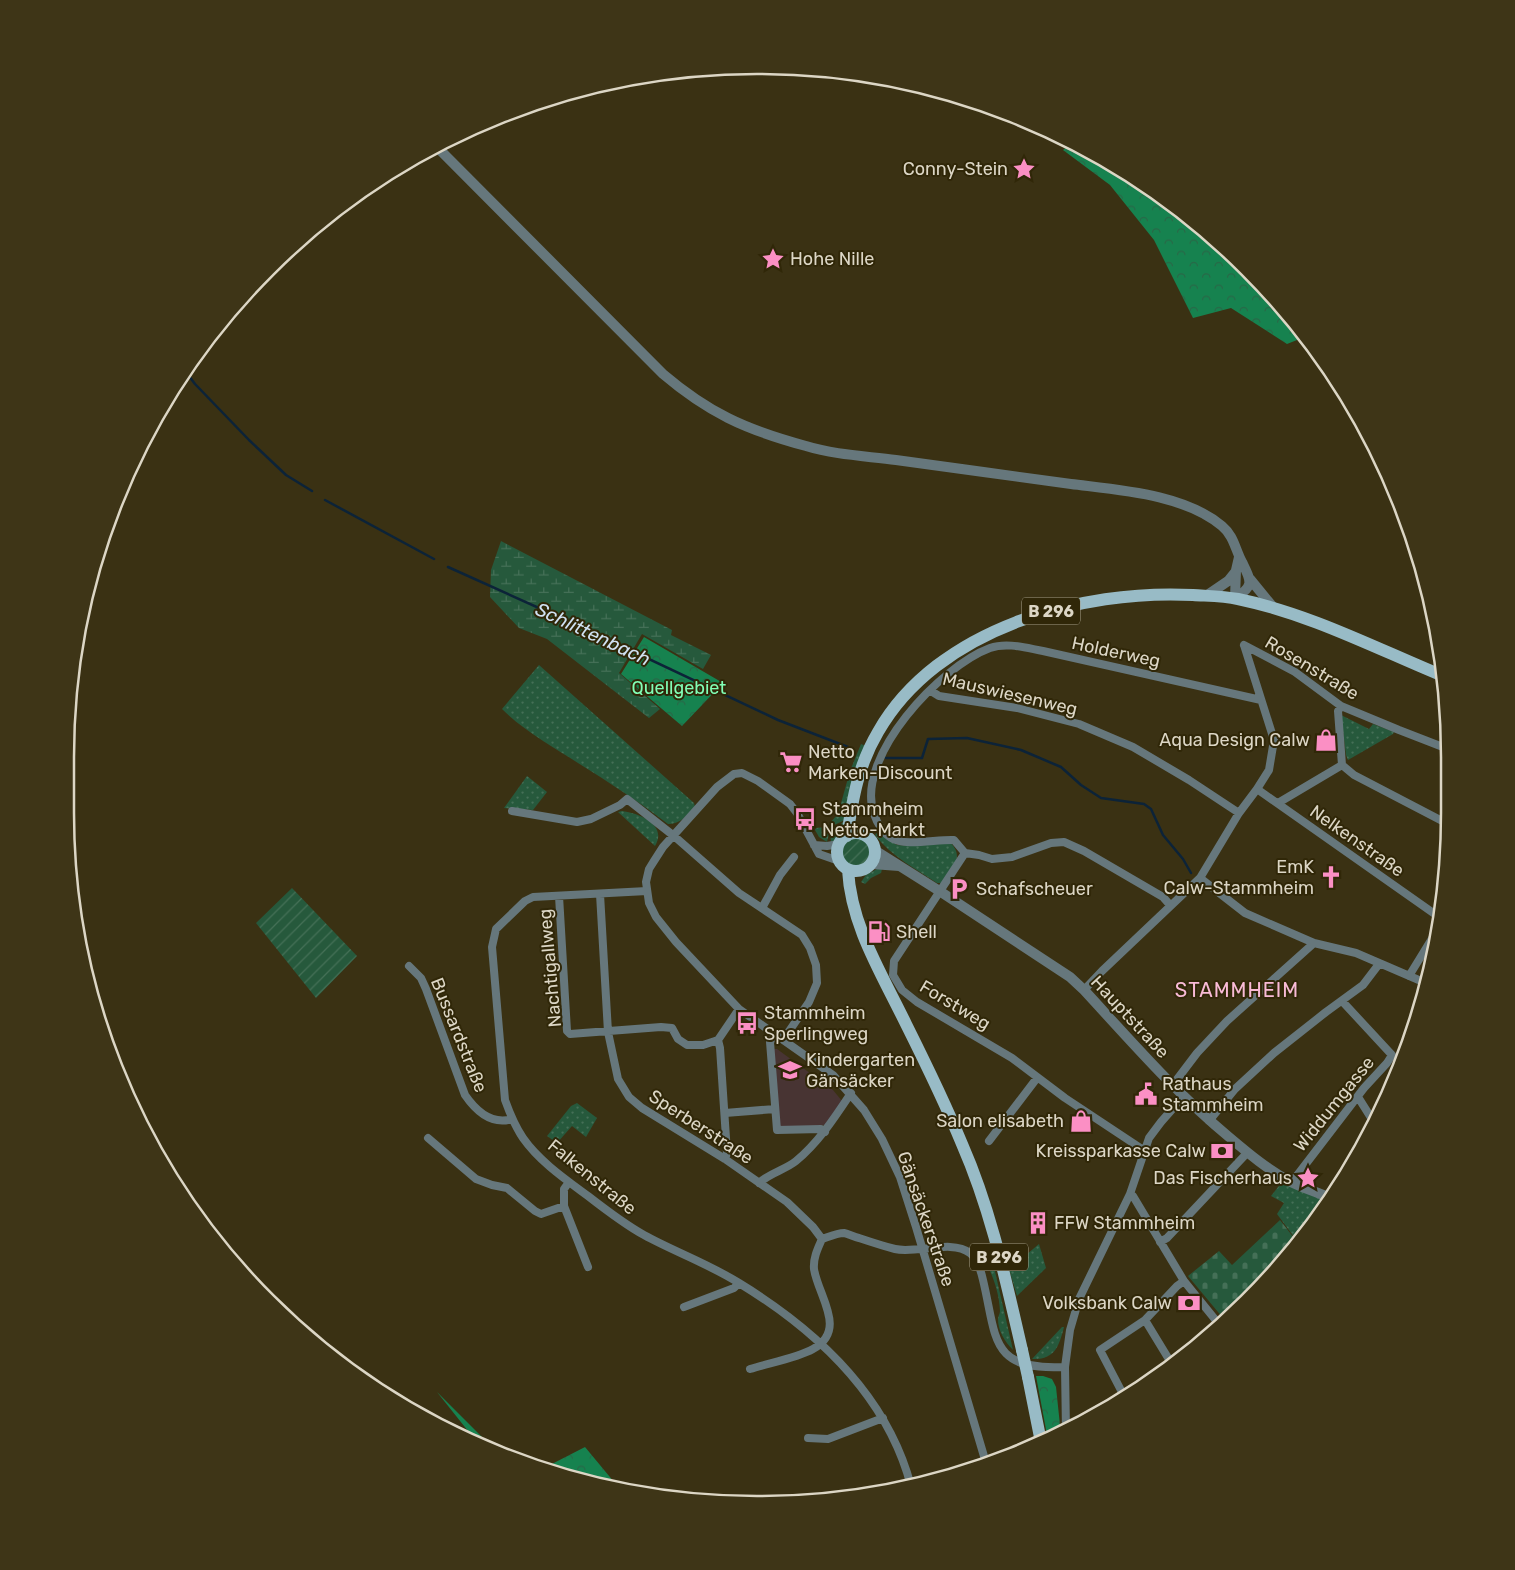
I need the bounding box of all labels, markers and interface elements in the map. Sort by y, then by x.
place icon: Conny-Stein [1011,156,1037,182]
place label: Conny-Stein [903,158,1008,180]
place icon: Hohe Nille [760,246,786,272]
place label: Hohe Nille [790,248,874,270]
water label: Schlittenbach [532,597,654,671]
road number: B 296 [1022,598,1080,624]
street label: Rosenstraße [1261,631,1363,705]
street label: Holderweg [1070,632,1162,672]
street label: Mauswiesenweg [940,668,1080,720]
park label: Quellgebiet [632,677,726,699]
shop icon: Aqua Design Calw [1313,727,1339,753]
place label: Aqua Design Calw [1159,729,1310,751]
place label: Netto Marken-Discount [808,741,952,784]
supermarket icon: Netto Marken-Discount [778,749,804,775]
place label: Stammheim Netto-Markt [822,798,925,841]
street label: Nelkenstraße [1306,800,1408,882]
bus stop icon: Stammheim Netto-Markt [792,806,818,832]
place label: EmK Calw-Stammheim [1164,856,1314,899]
church icon: EmK Calw-Stammheim [1318,864,1344,890]
parking icon: Schafscheuer [946,876,972,902]
place label: Schafscheuer [976,878,1093,900]
street label: Nachtigallweg [534,908,566,1028]
fuel station icon: Shell [866,919,892,945]
place label: Shell [896,921,937,943]
street label: Hauptstraße [1086,971,1174,1063]
street label: Bussardstraße [426,974,492,1096]
street label: Forstweg [916,975,994,1035]
district label: STAMMHEIM [1175,978,1299,1002]
place label: Stammheim Sperlingweg [764,1002,868,1045]
bus stop icon: Stammheim Sperlingweg [734,1010,760,1036]
place label: Kindergarten Gänsäcker [806,1049,915,1092]
street label: Widdumgasse [1289,1052,1379,1156]
school or university icon: Kindergarten Gänsäcker [777,1057,803,1083]
place label: Rathaus Stammheim [1162,1073,1264,1116]
public building icon: Rathaus Stammheim [1133,1081,1159,1107]
street label: Sperberstraße [645,1085,757,1169]
shop icon: Salon elisabeth [1068,1108,1094,1134]
place label: Salon elisabeth [936,1110,1064,1132]
street label: Falkenstraße [543,1135,641,1219]
bank icon: Kreissparkasse Calw [1209,1138,1235,1164]
place label: Kreissparkasse Calw [1036,1140,1206,1162]
street label: Gänsäckerstraße [893,1149,959,1289]
place icon: Das Fischerhaus [1295,1165,1321,1191]
place label: Das Fischerhaus [1153,1167,1292,1189]
building icon: FFW Stammheim [1025,1210,1051,1236]
place label: FFW Stammheim [1054,1212,1195,1234]
road number: B 296 [970,1244,1028,1270]
bank icon: Volksbank Calw [1176,1290,1202,1316]
place label: Volksbank Calw [1042,1292,1172,1314]

